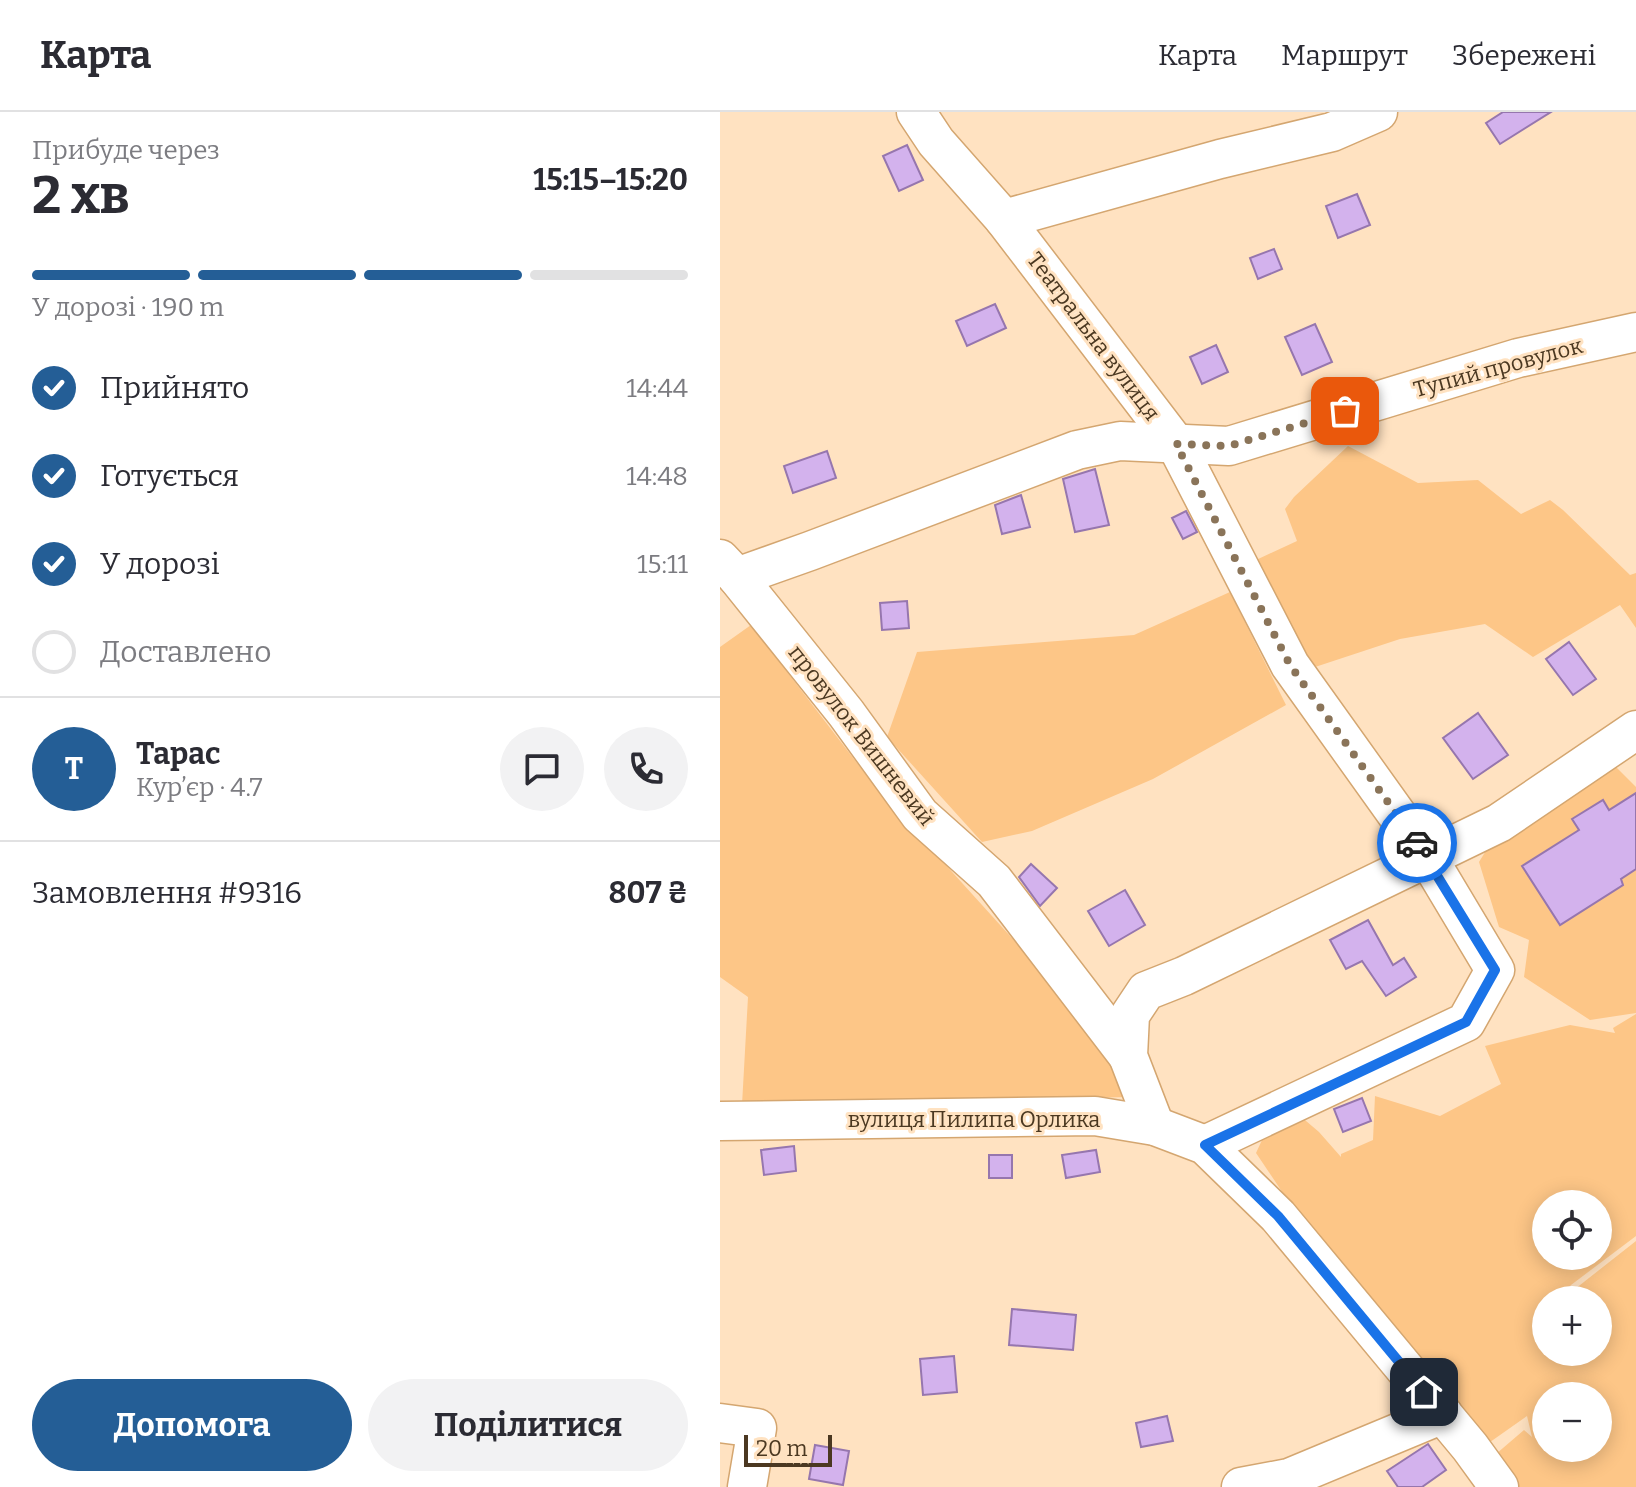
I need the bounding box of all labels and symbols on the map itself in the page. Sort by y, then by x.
street label: Театральна вулиця [1022,247,1166,426]
street label: Тупий провулок [1411,332,1586,403]
pin [1311,377,1379,445]
street label: провулок Вишневий [783,640,941,831]
courier [1377,803,1457,883]
street label: вулиця Пилипа Орлика [848,1106,1100,1133]
pin [1390,1358,1458,1426]
scale bar [744,1431,832,1467]

